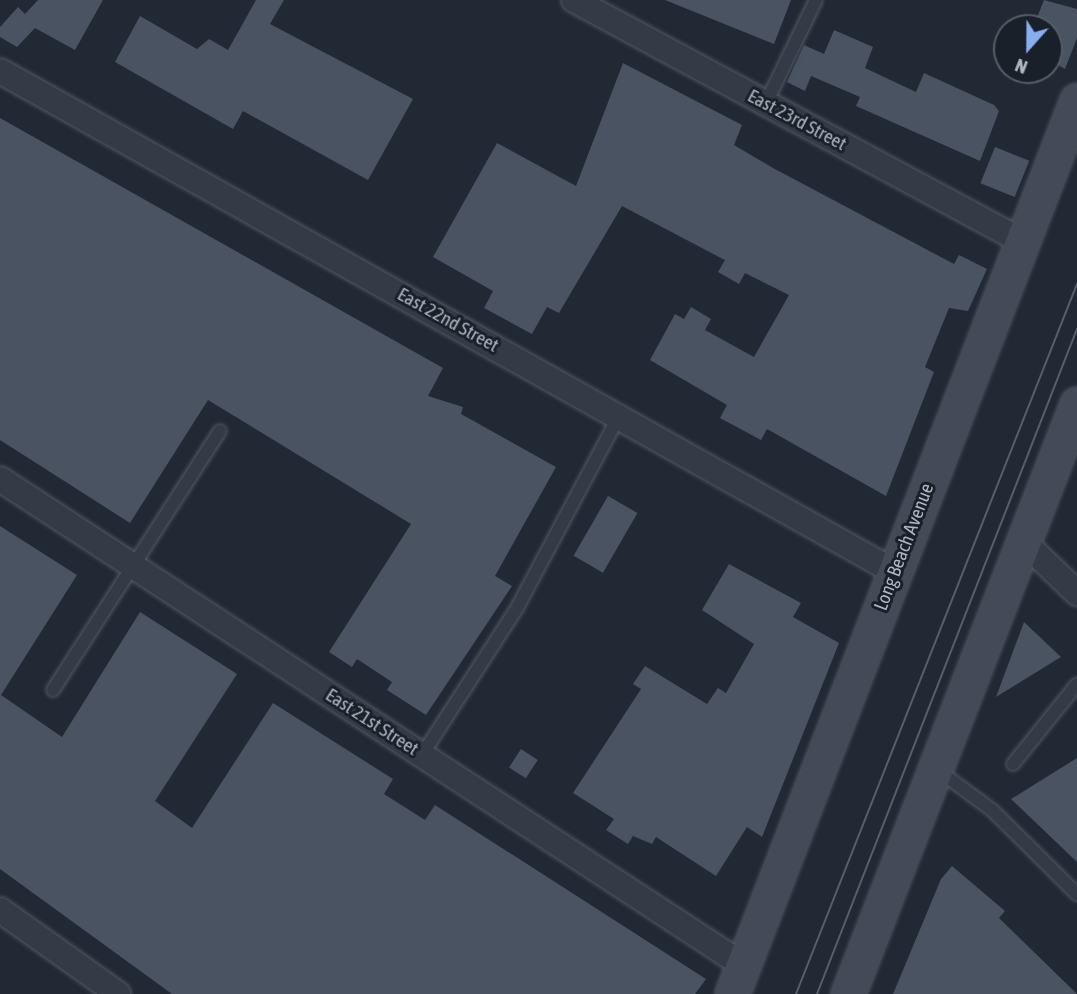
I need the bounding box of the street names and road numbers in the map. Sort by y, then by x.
street label: East 23rd Street [744,84,850,156]
street label: East 22nd Street [393,283,503,357]
street label: Long Beach Avenue [869,480,939,614]
street label: East 21st Street [321,684,423,760]

